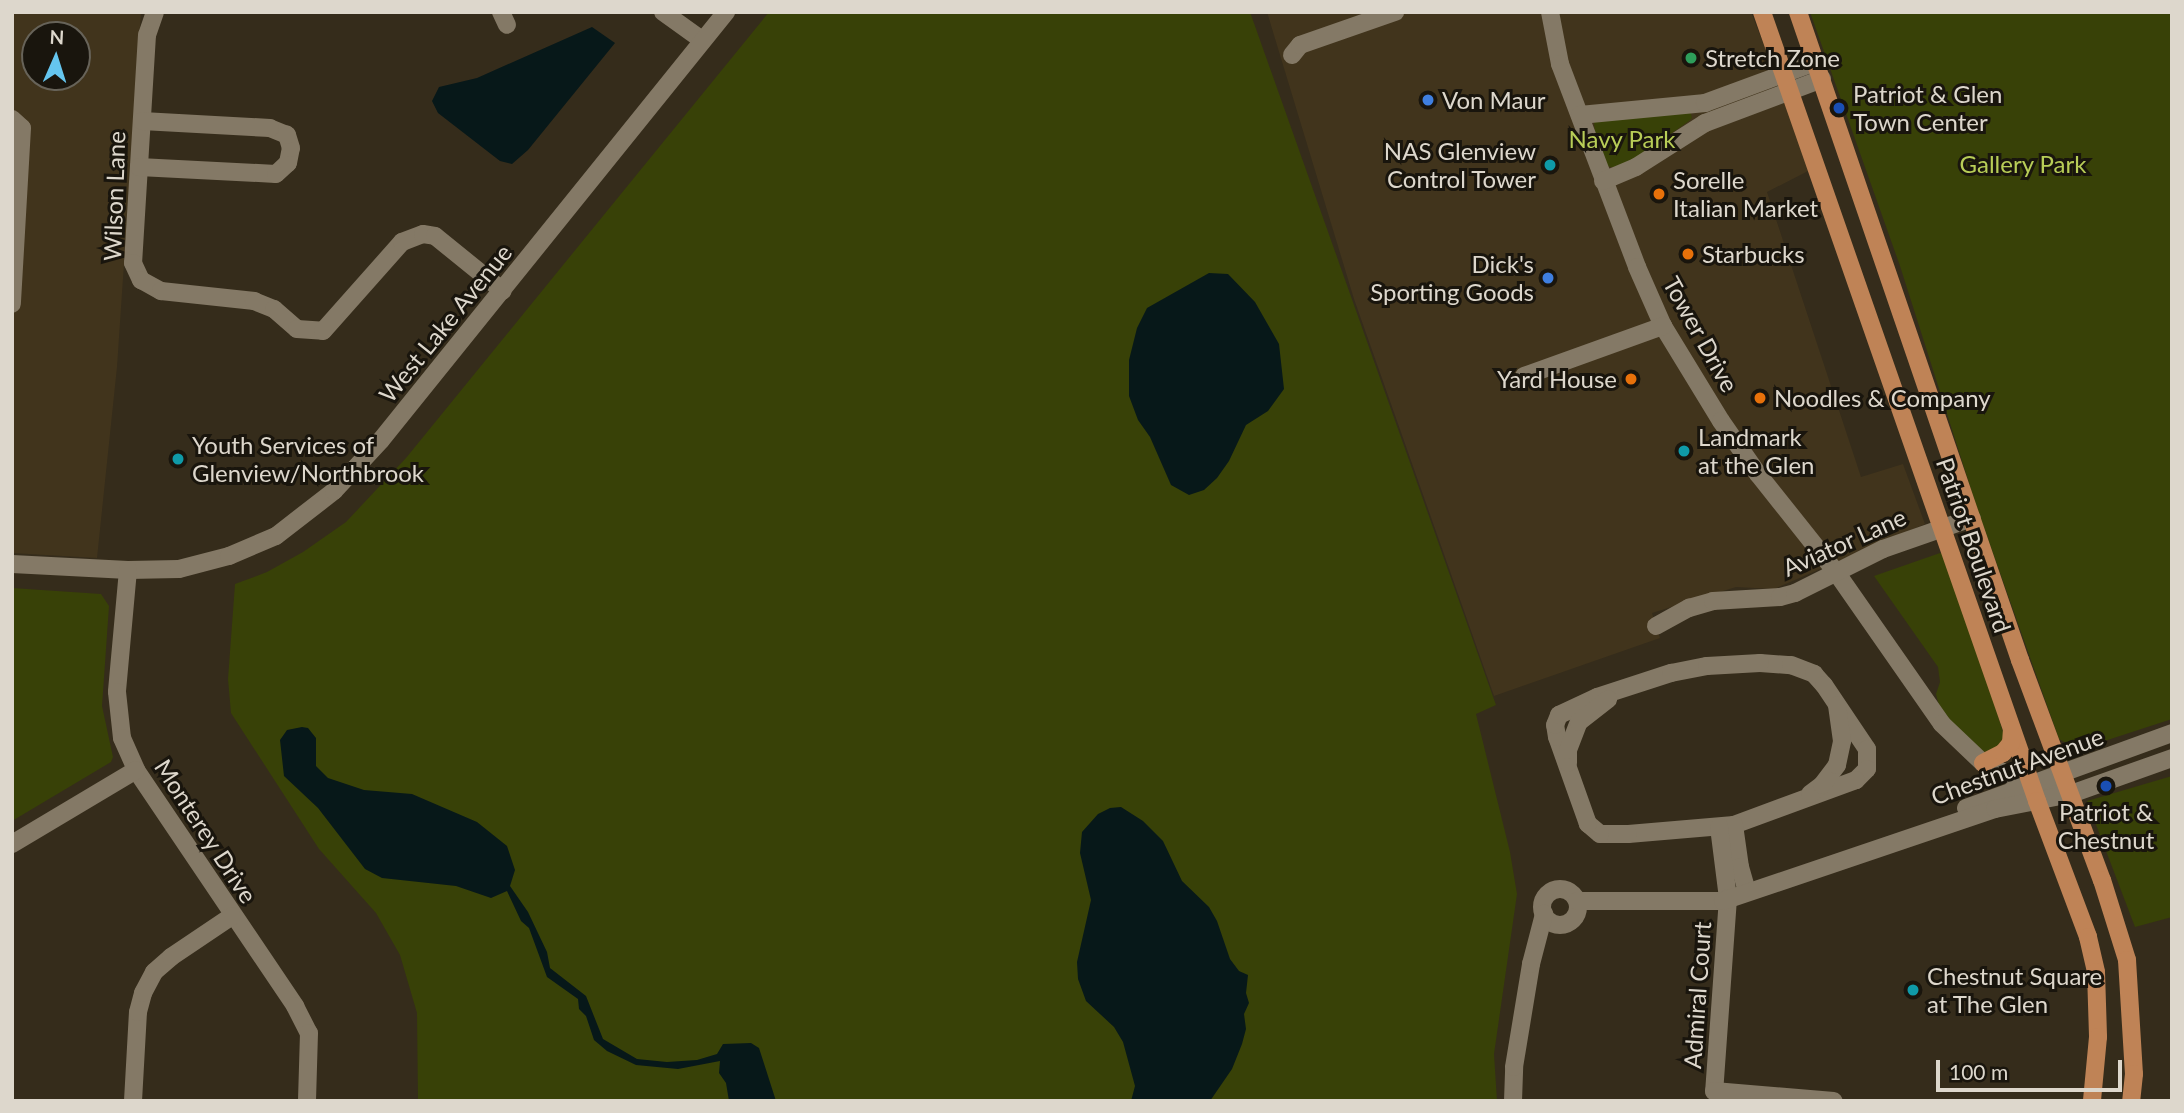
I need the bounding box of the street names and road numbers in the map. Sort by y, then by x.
street label: Wilson Lane [97,131,131,261]
street label: West Lake Avenue [372,238,518,408]
street label: Tower Drive [1657,271,1745,397]
street label: Patriot Boulevard [1931,454,2017,636]
street label: Aviator Lane [1778,502,1910,582]
street label: Chestnut Avenue [1927,721,2107,811]
street label: Monterey Drive [149,753,263,909]
street label: Admiral Court [1677,921,1717,1069]

